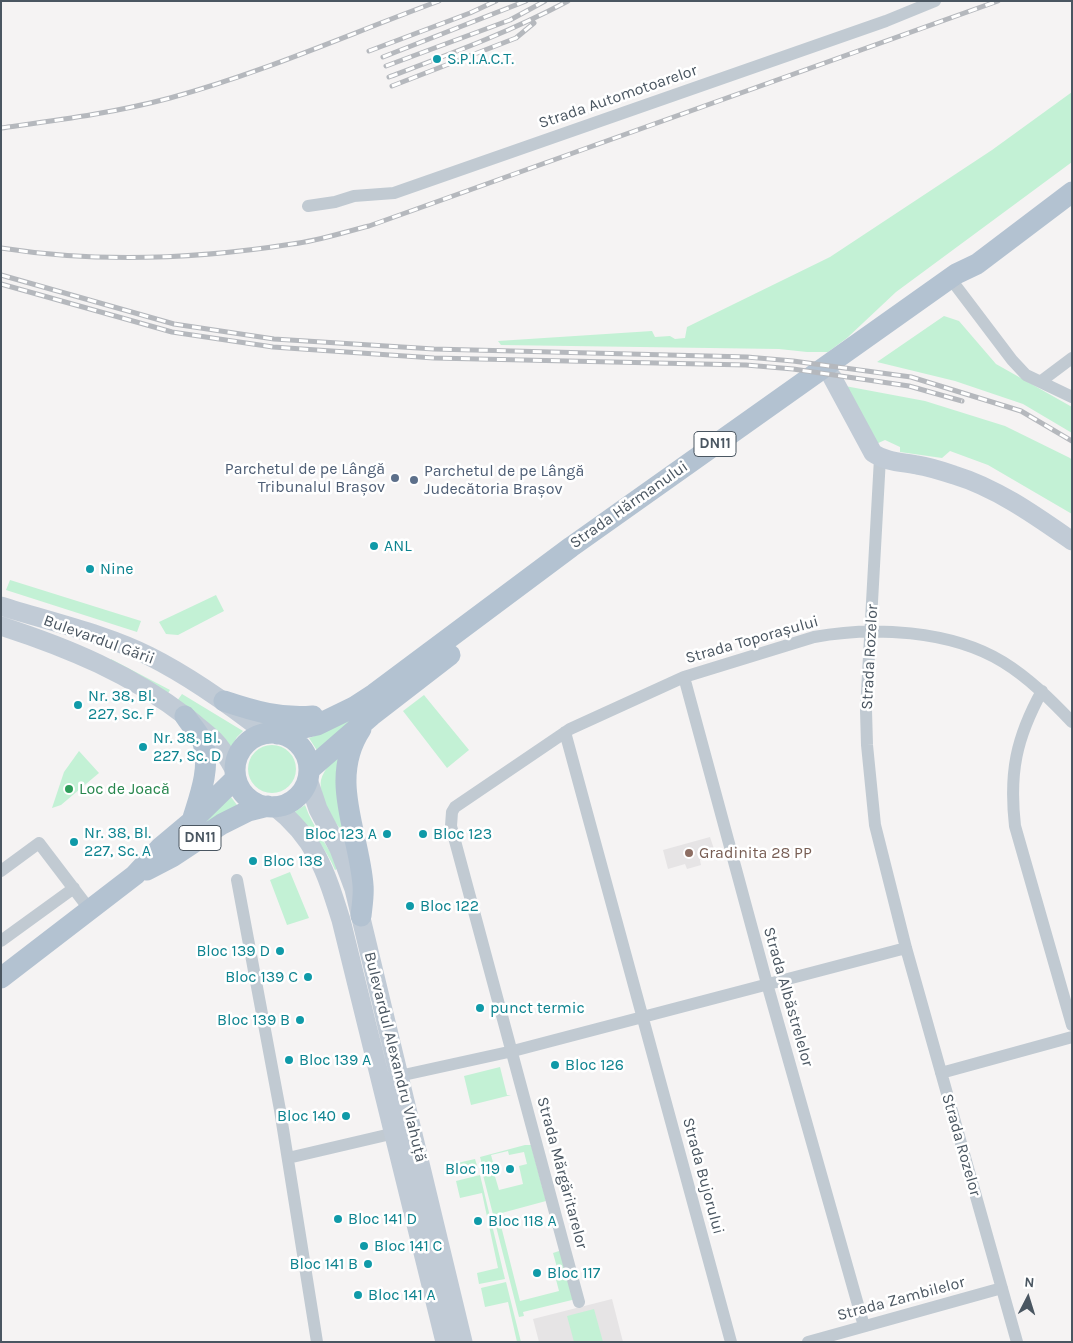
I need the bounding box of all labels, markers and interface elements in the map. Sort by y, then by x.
place label: S.P.I.A.C.T. [447,49,514,69]
marker: S.P.I.A.C.T. [431,53,443,65]
street label: Strada Automotoarelor [536,61,700,133]
road number: DN11 [694,432,736,456]
street label: Strada Hărmanului [566,457,692,553]
place label: Parchetul de pe Lângă Tribunalul Brașov [225,459,385,497]
place label: Parchetul de pe Lângă Judecătoria Brașov [424,461,584,499]
marker: Parchetul de pe Lângă Tribunalul Brașov [389,472,401,484]
marker: Parchetul de pe Lângă Judecătoria Brașov [408,474,420,486]
place label: ANL [384,536,412,556]
marker: ANL [368,540,380,552]
place label: Nine [100,559,134,579]
marker: Nine [84,563,96,575]
street label: Strada Rozelor [858,604,882,710]
street label: Bulevardul Gării [41,611,157,669]
street label: Strada Toporașului [683,612,821,668]
place label: Nr. 38, Bl. 227, Sc. F [88,686,155,724]
marker: Nr. 38, Bl. 227, Sc. F [72,699,84,711]
place label: Nr. 38, Bl. 227, Sc. D [153,728,221,766]
marker: Nr. 38, Bl. 227, Sc. D [137,741,149,753]
place label: Loc de Joacă [79,779,170,799]
marker: Loc de Joacă [63,783,75,795]
place label: Nr. 38, Bl. 227, Sc. A [84,823,151,861]
place label: Bloc 123 A [305,824,377,844]
place label: Bloc 123 [433,824,492,844]
road number: DN11 [179,826,221,850]
marker: Bloc 123 A [381,828,393,840]
marker: Bloc 123 [417,828,429,840]
marker: Nr. 38, Bl. 227, Sc. A [68,836,80,848]
place label: Gradinita 28 PP [699,843,812,863]
marker: Gradinita 28 PP [683,847,695,859]
place label: Bloc 138 [263,851,323,871]
marker: Bloc 138 [247,855,259,867]
place label: Bloc 122 [420,896,479,916]
marker: Bloc 122 [404,900,416,912]
street label: Strada Albăstrelelor [759,925,817,1069]
place label: Bloc 139 D [196,941,270,961]
marker: Bloc 139 D [274,945,286,957]
street label: Bulevardul Alexandru Vlahuță [360,950,430,1164]
place label: Bloc 139 C [225,967,298,987]
marker: Bloc 139 C [302,971,314,983]
place label: punct termic [490,998,585,1018]
marker: punct termic [474,1002,486,1014]
place label: Bloc 139 B [217,1010,290,1030]
marker: Bloc 139 B [294,1014,306,1026]
place label: Bloc 139 A [299,1050,371,1070]
marker: Bloc 139 A [283,1054,295,1066]
place label: Bloc 126 [565,1055,624,1075]
marker: Bloc 126 [549,1059,561,1071]
street label: Strada Rozelor [937,1092,985,1198]
street label: Strada Mărgăritarelor [532,1095,592,1251]
place label: Bloc 140 [277,1106,336,1126]
marker: Bloc 140 [340,1110,352,1122]
street label: Strada Bujorului [678,1115,728,1237]
place label: Bloc 119 [445,1159,500,1179]
marker: Bloc 119 [504,1163,516,1175]
place label: Bloc 141 D [348,1209,417,1229]
place label: Bloc 118 A [488,1211,557,1231]
marker: Bloc 141 D [332,1213,344,1225]
marker: Bloc 118 A [472,1215,484,1227]
place label: Bloc 141 C [374,1236,442,1256]
marker: Bloc 141 C [358,1240,370,1252]
place label: Bloc 141 B [290,1254,358,1274]
marker: Bloc 141 B [362,1258,374,1270]
place label: Bloc 117 [547,1263,600,1283]
marker: Bloc 117 [531,1267,543,1279]
street label: Strada Zambilelor [835,1273,967,1325]
north arrow [1003,1273,1053,1323]
text: N [1024,1274,1035,1291]
place label: Bloc 141 A [368,1285,436,1305]
marker: Bloc 141 A [352,1289,364,1301]

